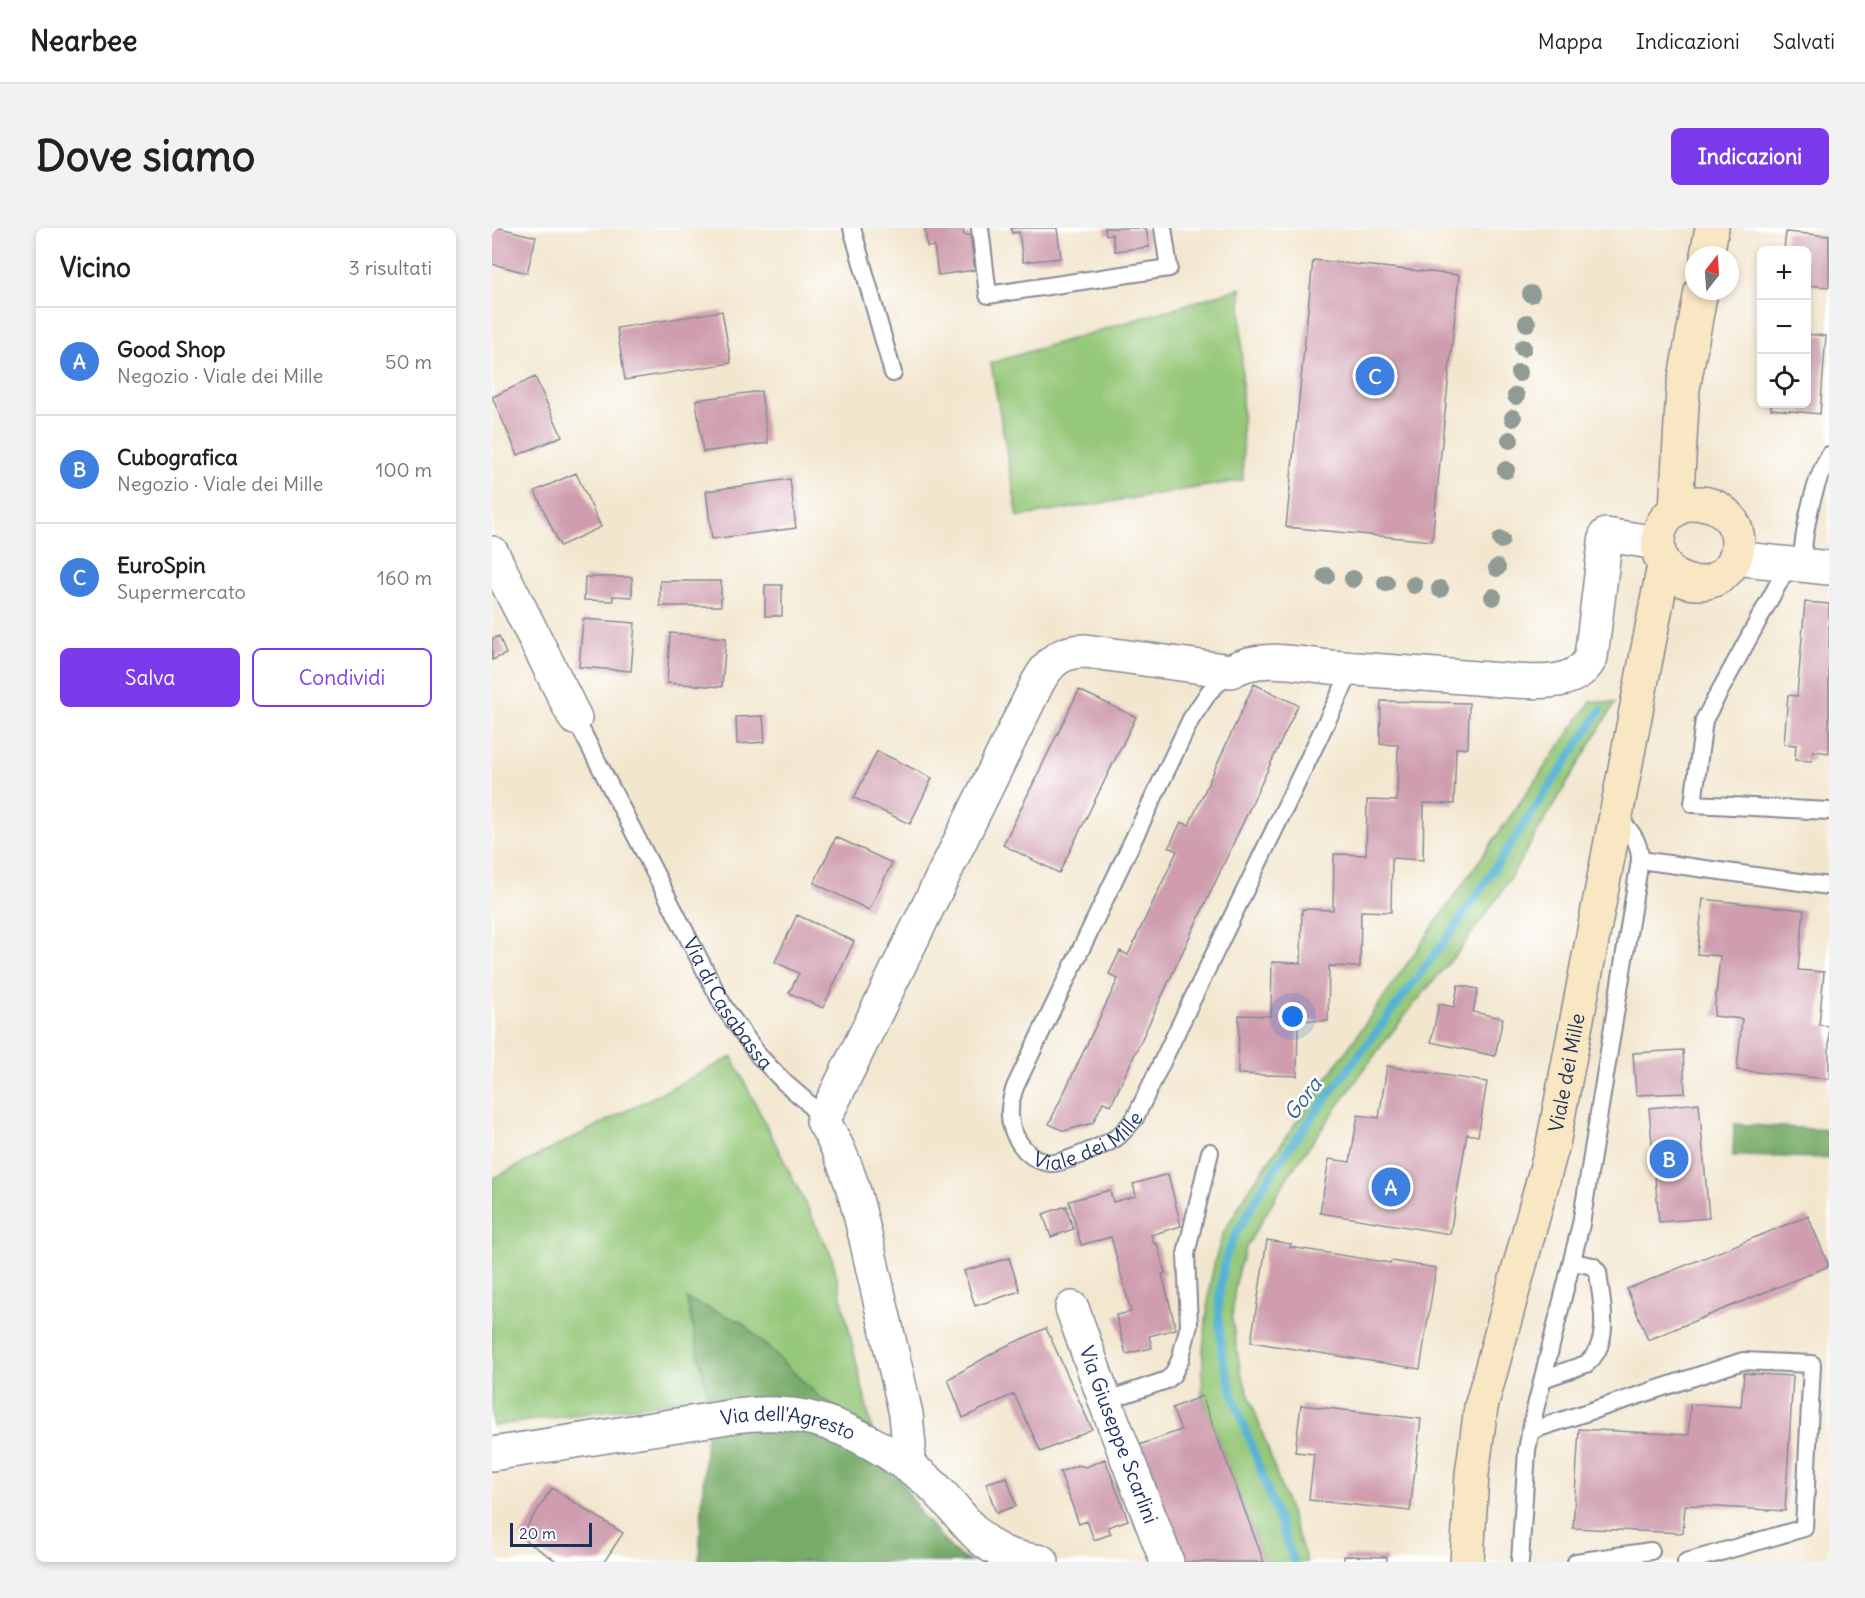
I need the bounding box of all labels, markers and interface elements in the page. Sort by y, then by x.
text: Nearbee [30,23,137,59]
text: Mappa [1538,28,1603,55]
text: Indicazioni [1636,28,1740,55]
text: Salvati [1773,28,1835,55]
button: Indicazioni [1671,128,1829,185]
text: Dove siamo [36,130,255,182]
north arrow [1685,246,1739,300]
map controls [1757,246,1811,408]
button: + [1757,246,1811,300]
text: Vicino [60,251,131,284]
text: 3 risultati [349,255,432,280]
button: − [1757,300,1811,354]
text: Good Shop [117,335,226,363]
text: A [73,349,86,374]
text: 50 m [385,349,432,374]
pin: C [1356,354,1394,398]
button: locate [1757,354,1811,408]
text: Negozio · Viale dei Mille [117,363,323,388]
text: Cubografica [117,443,238,471]
text: B [73,457,86,482]
text: 100 m [375,457,432,482]
text: Negozio · Viale dei Mille [117,471,323,496]
text: EuroSpin [117,551,206,579]
text: C [73,565,86,590]
text: 160 m [377,565,432,590]
text: Supermercato [117,579,246,604]
button: Salva [60,648,240,707]
button: Condividi [252,648,432,707]
street label: Via di Casabassa [678,933,778,1075]
your location [1278,1002,1307,1031]
street label: Viale dei Mille [1543,1011,1590,1134]
water label: Gora [1278,1071,1328,1126]
street label: Viale dei Mille [1030,1106,1147,1175]
pin: B [1650,1136,1688,1182]
pin: A [1372,1164,1410,1210]
street label: Via Giuseppe Scarlini [1074,1342,1164,1527]
street label: Via dell'Agresto [719,1401,860,1445]
scale bar [510,1520,592,1548]
text: 20 m [519,1523,556,1543]

